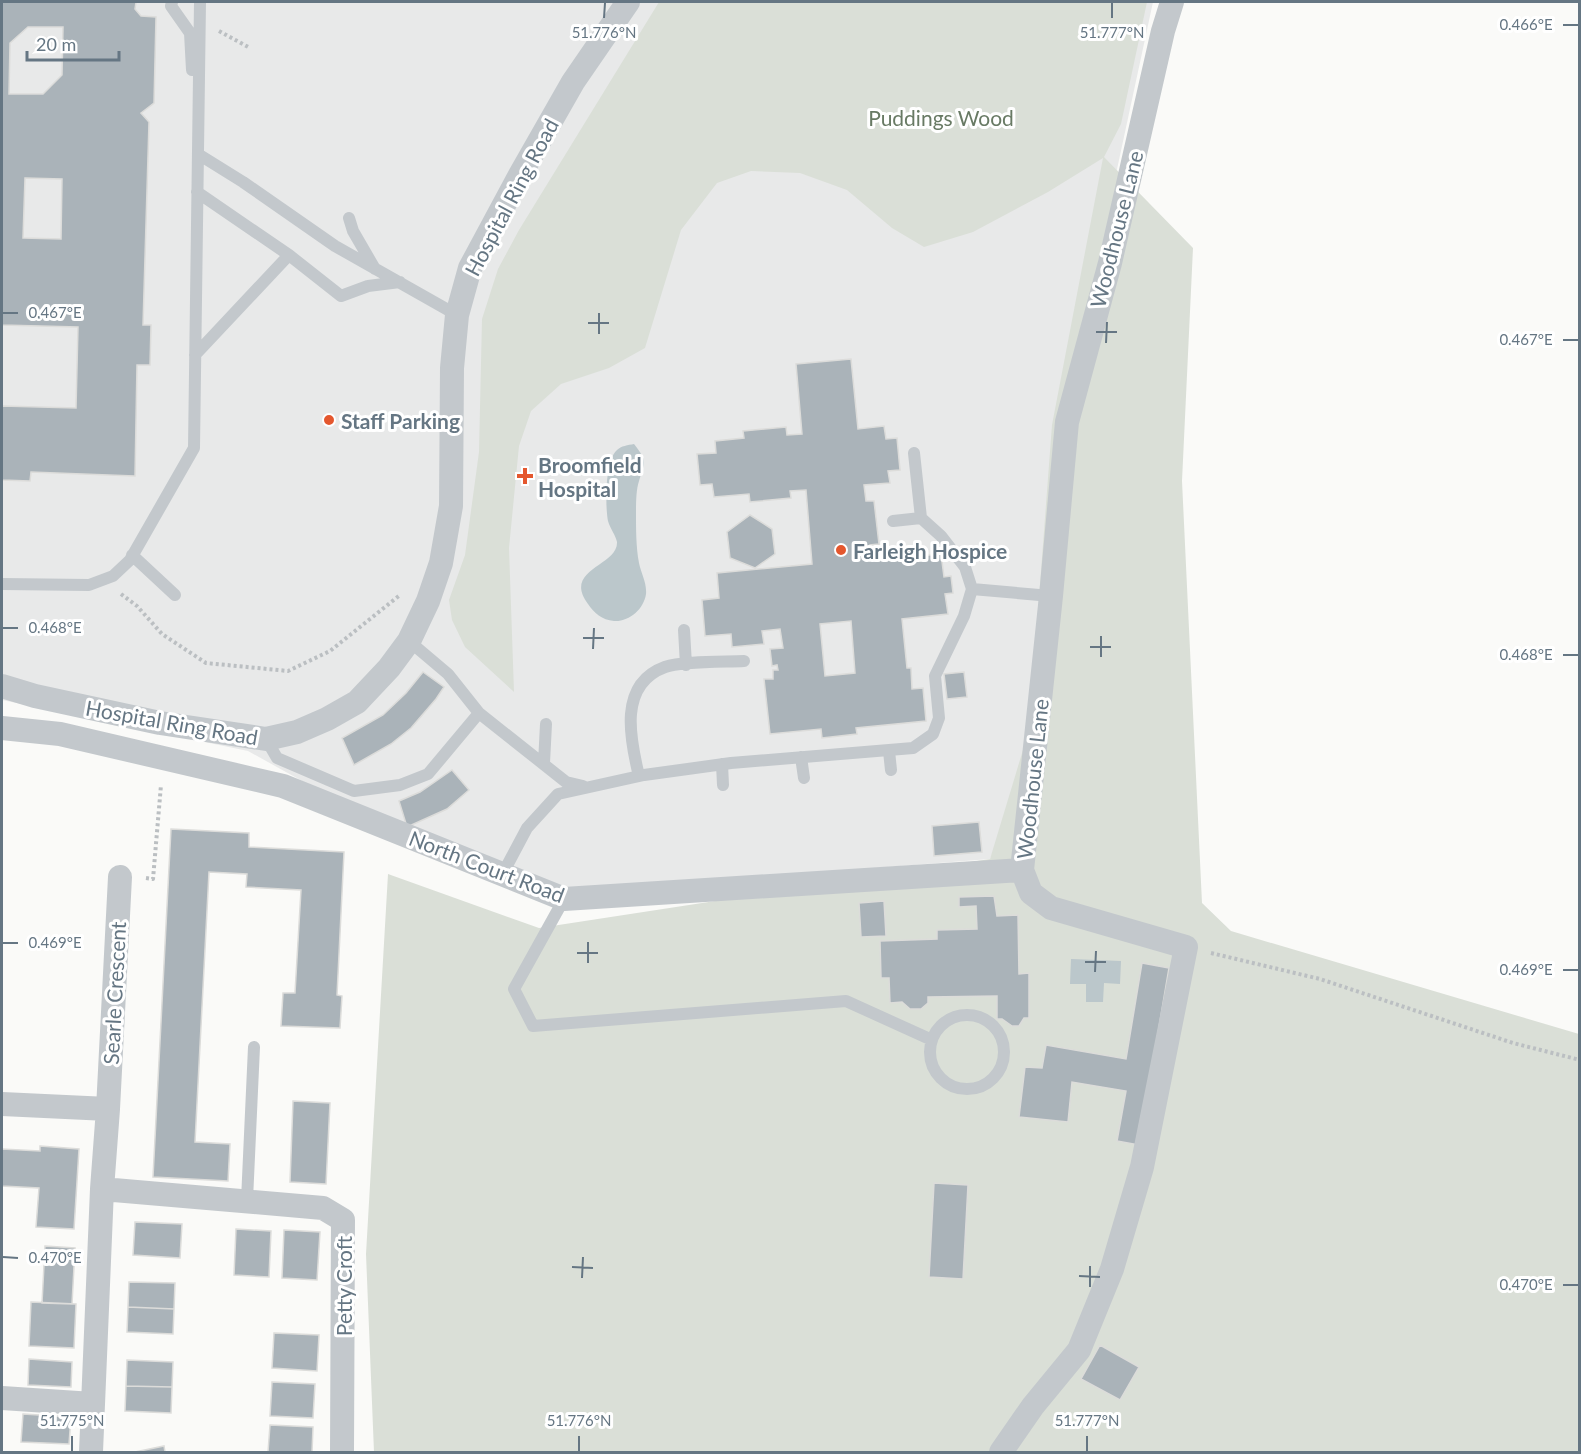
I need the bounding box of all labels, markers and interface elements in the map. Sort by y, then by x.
text: 0.466°E [1499,15,1553,33]
text: 51.776°N [572,23,636,41]
text: 51.777°N [1080,23,1144,41]
scale bar [27,24,118,62]
text: 20 m [36,33,76,55]
park label: Puddings Wood [868,105,1014,130]
street label: Hospital Ring Road [459,114,563,280]
street label: Woodhouse Lane [1084,148,1148,310]
text: 0.467°E [28,303,82,321]
text: 0.467°E [1499,330,1553,348]
place label: Staff Parking [341,408,460,433]
marker: Staff Parking [322,413,336,427]
place label: Broomfield Hospital [538,452,642,501]
marker: Broomfield Hospital [516,467,534,485]
place label: Farleigh Hospice [853,538,1007,563]
marker: Farleigh Hospice [834,543,848,557]
text: 0.468°E [28,618,82,636]
text: 0.468°E [1499,645,1553,663]
street label: Hospital Ring Road [84,695,260,749]
street label: Woodhouse Lane [1011,698,1053,860]
street label: North Court Road [406,825,568,907]
street label: Searle Crescent [98,920,130,1065]
text: 0.469°E [28,933,82,951]
text: 0.469°E [1499,960,1553,978]
street label: Petty Croft [331,1235,356,1336]
text: 0.470°E [28,1248,82,1266]
text: 0.470°E [1499,1275,1553,1293]
text: 51.775°N [40,1411,104,1429]
text: 51.776°N [547,1411,611,1429]
text: 51.777°N [1055,1411,1119,1429]

